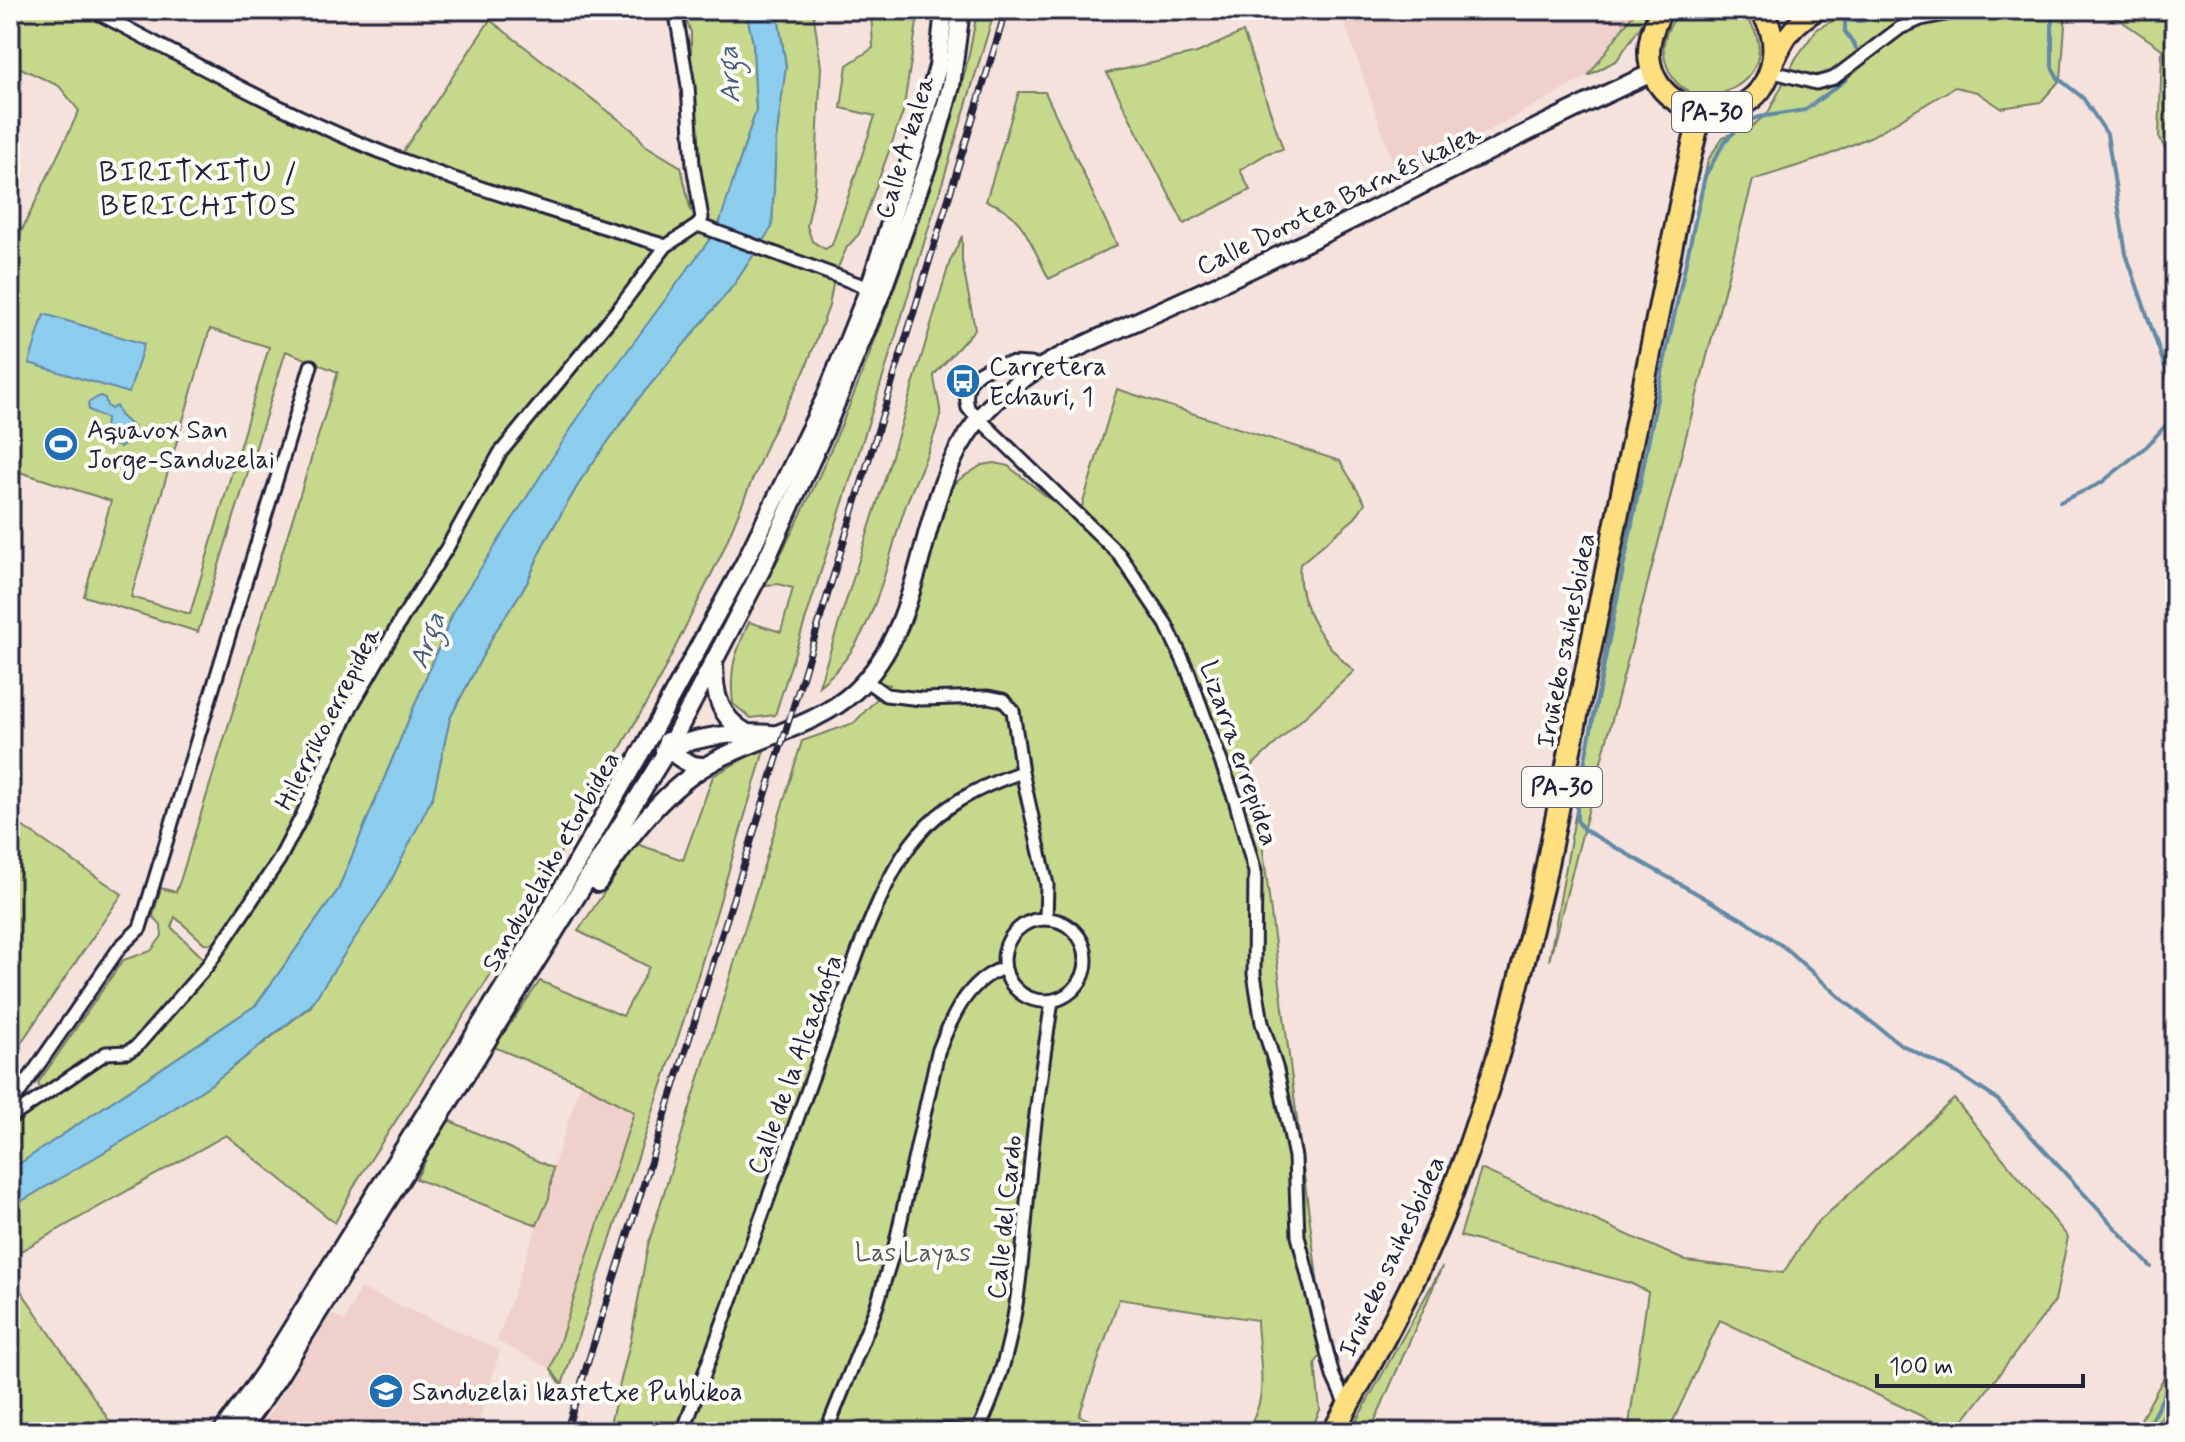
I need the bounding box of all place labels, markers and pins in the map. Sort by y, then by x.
place label: Carretera Echauri, 1 [989,351,1107,415]
bus stop icon: Carretera Echauri, 1 [944,362,982,400]
place label: Aquavox San Jorge-Sanduzelai [87,414,275,480]
sports icon: Aquavox San Jorge-Sanduzelai [42,425,80,463]
school or university icon: Sanduzelai Ikastetxe Publikoa [367,1372,405,1410]
place label: Sanduzelai Ikastetxe Publikoa [412,1376,743,1410]

